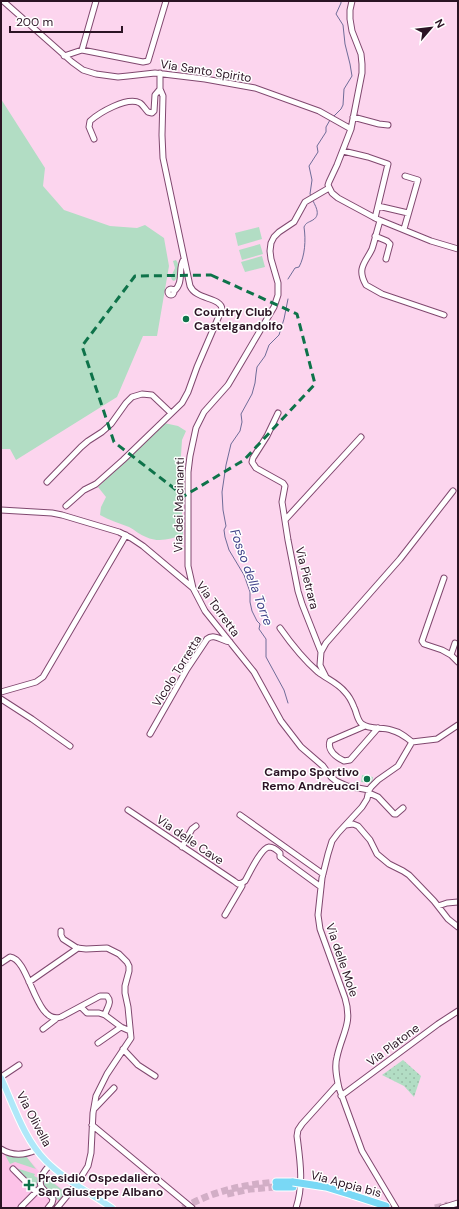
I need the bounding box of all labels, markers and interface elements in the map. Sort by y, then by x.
scale bar [10,8,122,34]
north arrow [411,8,451,48]
text: 200 m [16,14,53,30]
text: N [432,16,448,30]
street label: Via Santo Spirito [159,56,253,86]
place label: Country Club Castelgandolfo [194,304,283,334]
marker: Country Club Castelgandolfo [181,314,191,324]
street label: Via dei Macinanti [170,457,188,553]
water label: Fosso della Torre [226,527,277,628]
street label: Via Pietrara [292,545,322,611]
street label: Via Torretta [193,578,243,640]
street label: Vicolo Torretta [149,632,205,710]
place label: Campo Sportivo Remo Andreucci [262,764,359,794]
marker: Campo Sportivo Remo Andreucci [362,774,372,784]
street label: Via delle Cave [153,812,227,869]
street label: Via delle Mole [322,921,362,999]
street label: Via Platone [363,1020,423,1070]
street label: Via Olivella [13,1089,55,1149]
street label: Via Appia bis [309,1167,383,1201]
place label: Presidio Ospedaliero San Giuseppe Albano [38,1170,163,1200]
marker: Presidio Ospedaliero San Giuseppe Albano [23,1179,35,1191]

